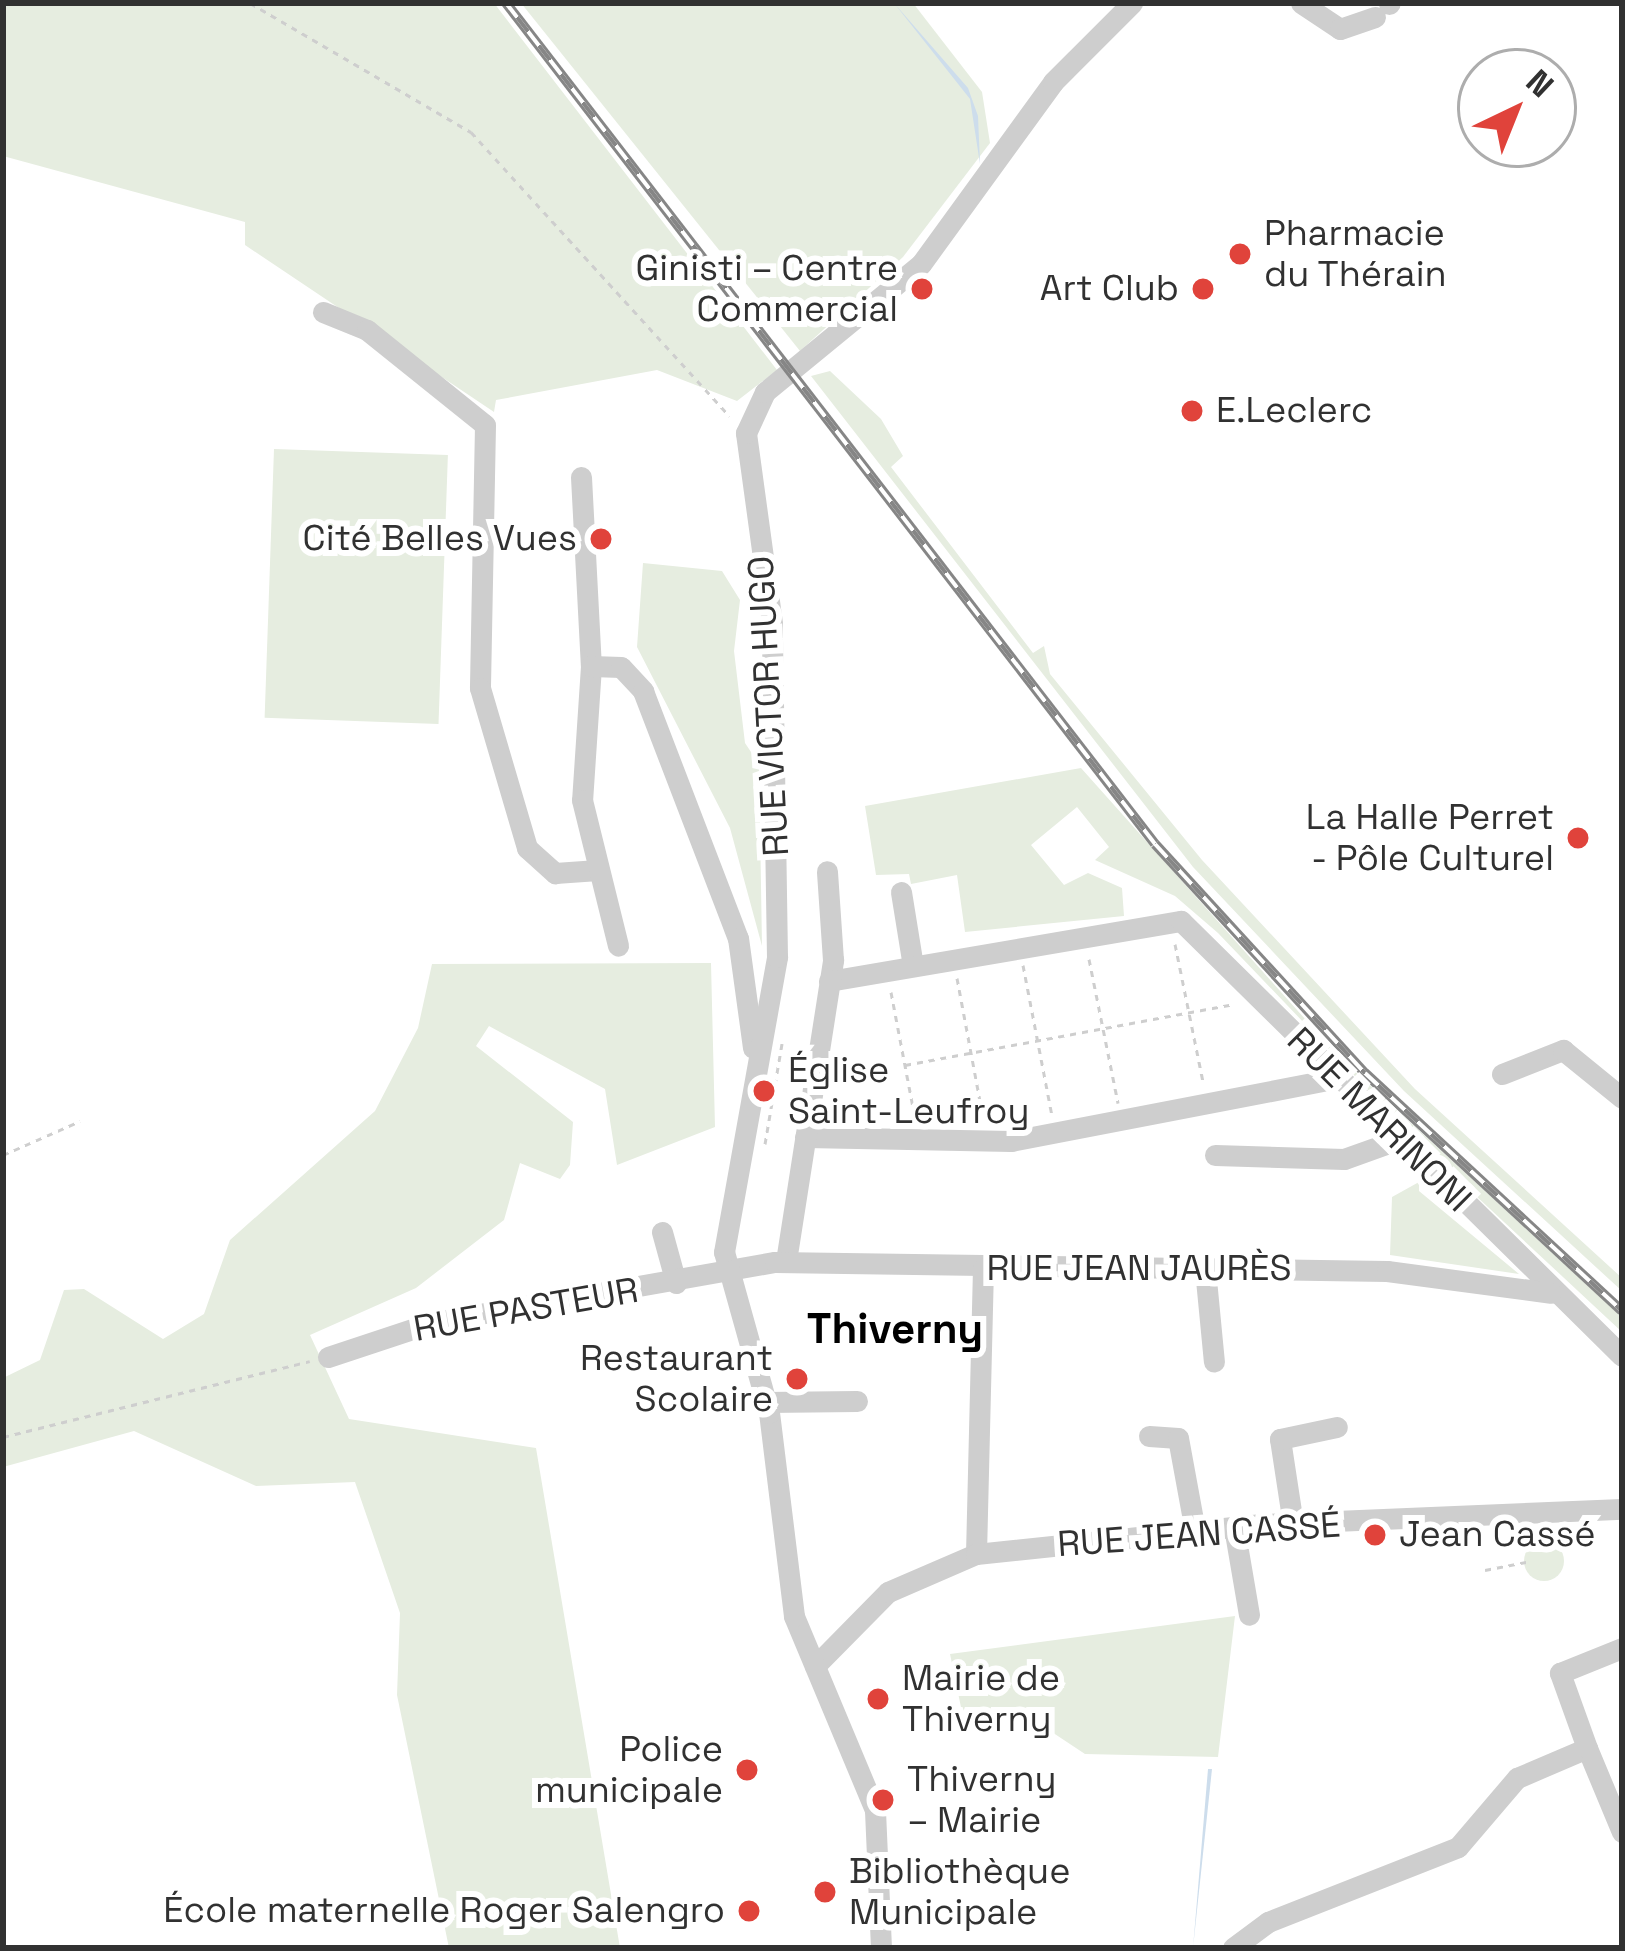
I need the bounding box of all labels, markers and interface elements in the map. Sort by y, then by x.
north arrow [1457,48,1577,168]
text: N [1517,61,1562,107]
place label: Pharmacie du Thérain [1264,211,1448,296]
marker: Pharmacie du Thérain [1227,241,1253,267]
place label: Ginisti – Centre Commercial [633,246,898,331]
place label: Art Club [1040,267,1179,311]
marker: Ginisti – Centre Commercial [909,276,935,302]
marker: Art Club [1190,276,1216,302]
place label: E.Leclerc [1216,389,1372,433]
marker: E.Leclerc [1179,398,1205,424]
place label: Cité Belles Vues [302,517,577,561]
marker: Cité Belles Vues [588,526,614,552]
street label: RUE VICTOR HUGO [740,554,798,858]
place label: La Halle Perret - Pôle Culturel [1306,795,1554,880]
marker: La Halle Perret - Pôle Culturel [1565,825,1591,851]
street label: RUE MARINONI [1278,1019,1480,1221]
place label: Église Saint-Leufroy [788,1048,1029,1133]
marker: Église Saint-Leufroy [751,1078,777,1104]
street label: RUE JEAN JAURÈS [986,1247,1292,1291]
street label: RUE PASTEUR [410,1269,642,1351]
district label: Thiverny [807,1304,983,1354]
place label: Restaurant Scolaire [580,1336,773,1421]
marker: Restaurant Scolaire [784,1366,810,1392]
street label: RUE JEAN CASSÉ [1056,1504,1342,1566]
place label: Jean Cassé [1399,1513,1596,1557]
marker: Jean Cassé [1362,1522,1388,1548]
place label: Mairie de Thiverny [902,1656,1060,1741]
marker: Mairie de Thiverny [865,1686,891,1712]
place label: Police municipale [535,1727,723,1812]
marker: Police municipale [734,1757,760,1783]
place label: Thiverny – Mairie [907,1757,1056,1842]
marker: Thiverny – Mairie [870,1787,896,1813]
place label: Bibliothèque Municipale [849,1849,1070,1934]
marker: Bibliothèque Municipale [812,1879,838,1905]
place label: École maternelle Roger Salengro [163,1889,725,1933]
marker: École maternelle Roger Salengro [736,1898,762,1924]

